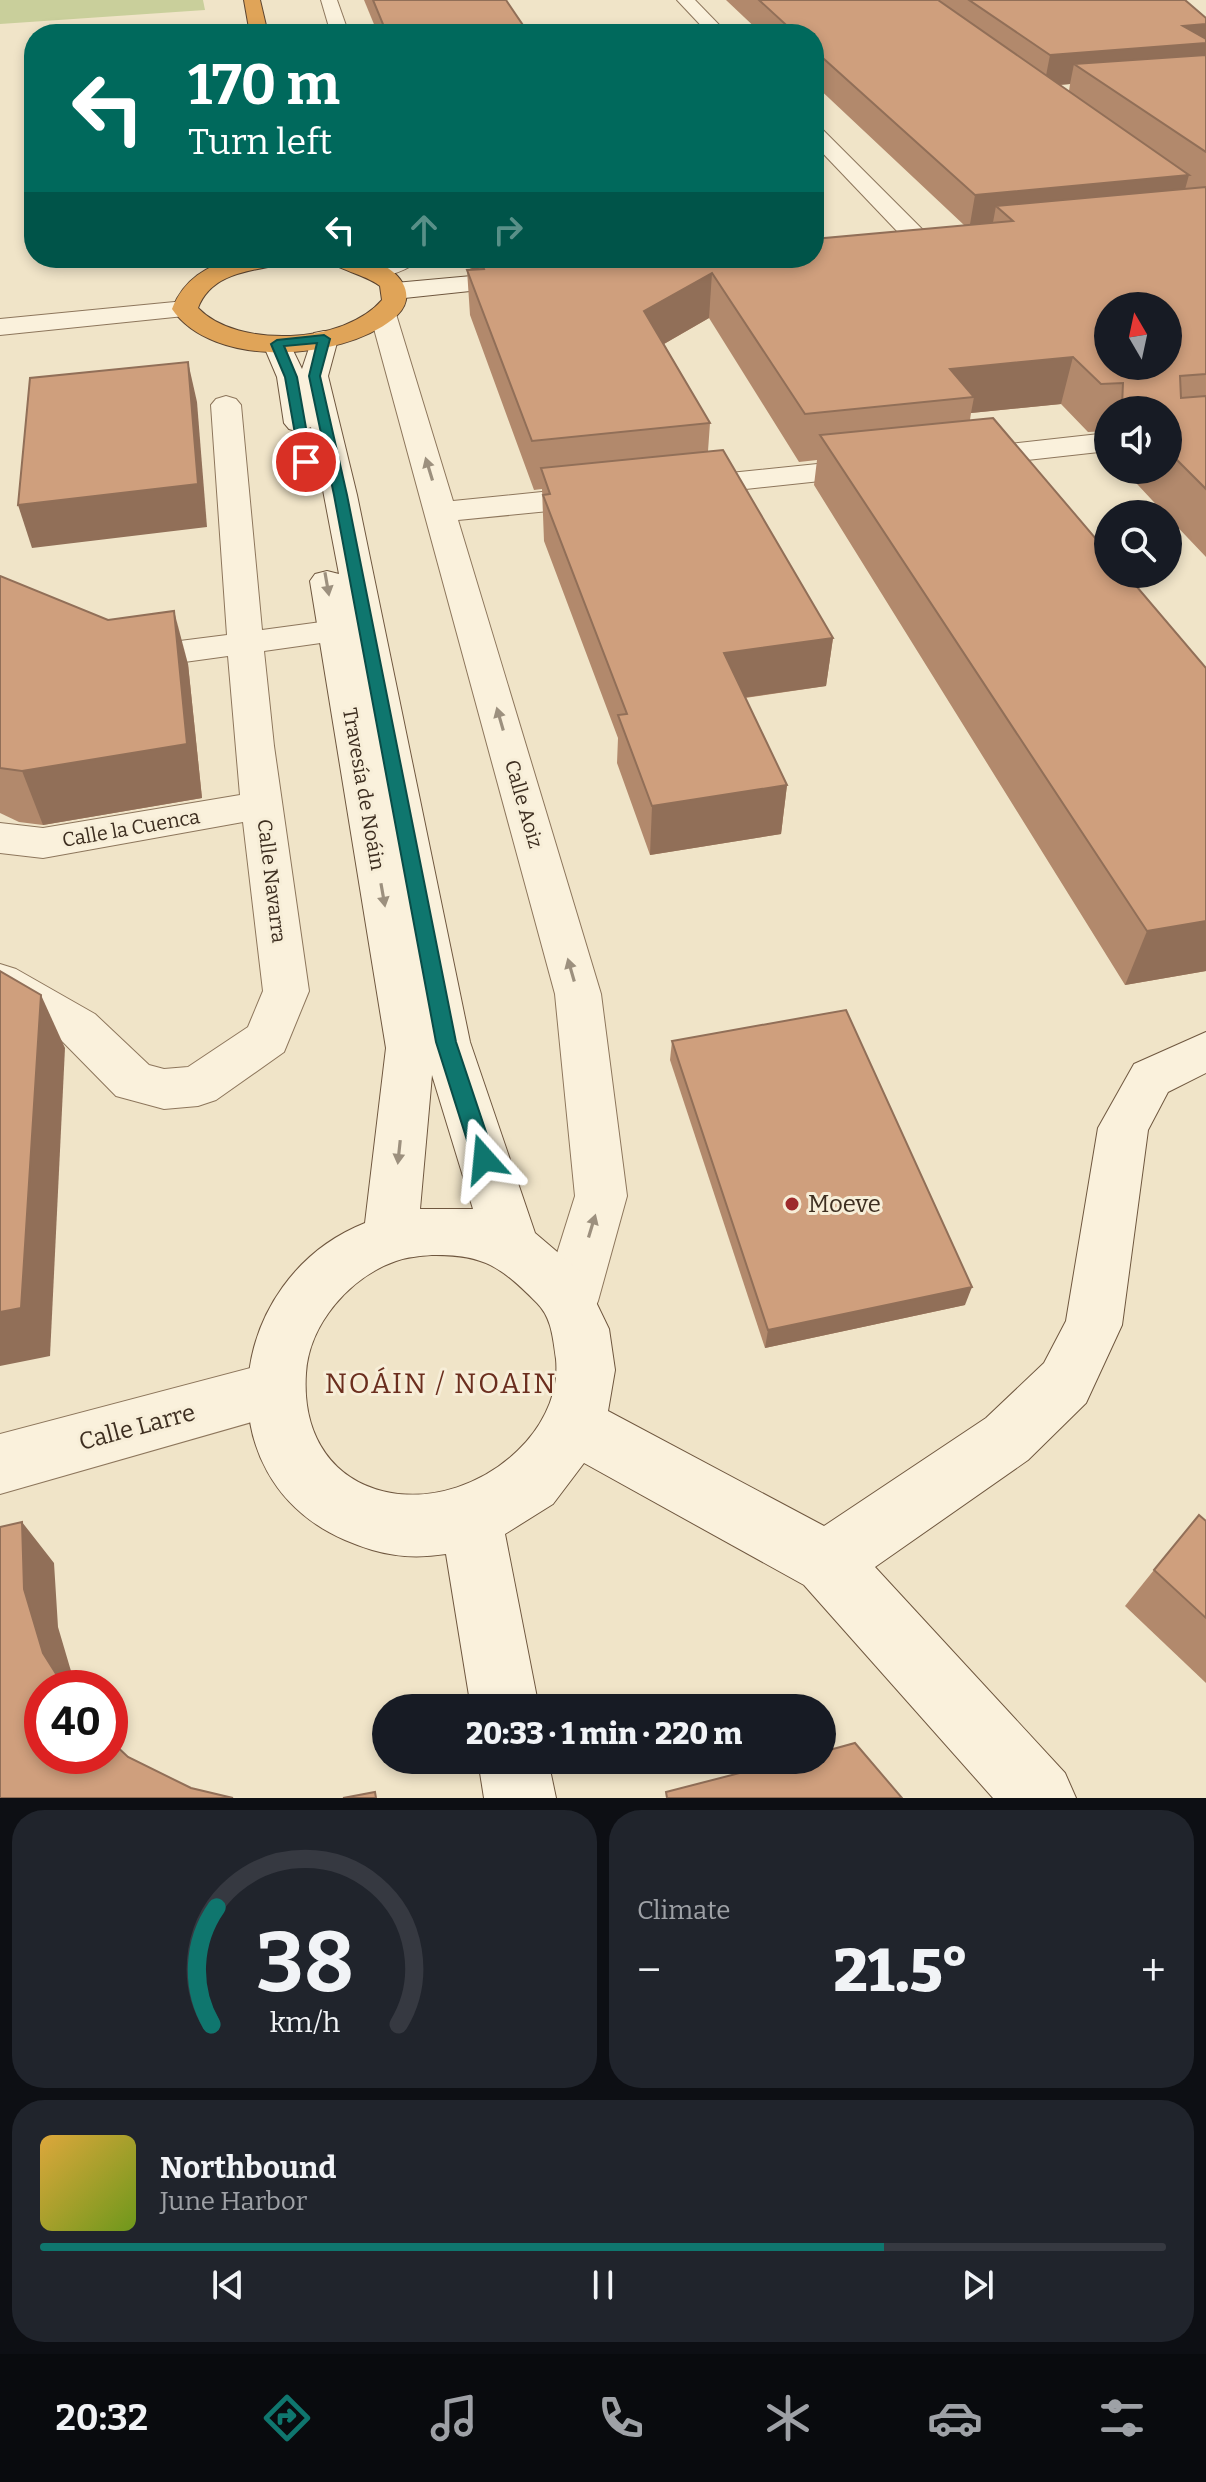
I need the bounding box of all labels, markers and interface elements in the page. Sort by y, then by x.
text: 170 m [188,52,340,119]
icon: left [56,56,160,160]
text: Turn left [188,120,332,164]
icon: left [318,208,362,252]
icon: ahead [402,208,446,252]
icon: right [486,208,530,252]
north arrow [1094,292,1182,380]
map controls [1094,292,1182,588]
button: sound [1094,396,1182,484]
pin [272,428,340,496]
icon: arrive [284,440,328,484]
one-way arrow [422,457,435,481]
button: search [1094,500,1182,588]
one-way arrow [322,571,334,596]
street label: Travesía de Noáin [338,706,390,872]
one-way arrow [493,707,506,731]
street label: Calle Aoiz [500,757,548,851]
street label: Calle la Cuenca [60,804,202,852]
street label: Calle Navarra [252,818,292,944]
one-way arrow [377,882,389,907]
one-way arrow [564,957,576,982]
position arrow [442,1117,526,1201]
one-way arrow [392,1140,405,1165]
place label: Moeve [808,1190,881,1218]
marker: Moeve [783,1195,801,1213]
one-way arrow [586,1214,599,1238]
district label: NOÁIN / NOAIN [325,1366,557,1400]
street label: Calle Larre [76,1398,198,1456]
speed limit sign: 40 [24,1670,128,1774]
text: 20:33 · 1 min · 220 m [466,1716,742,1752]
text: Climate [637,1895,731,1926]
text: 38 [256,1913,353,2013]
text: 21.5° [833,1935,969,2007]
text: − [637,1944,661,1997]
text: + [1141,1944,1166,1997]
text: km/h [269,2005,340,2040]
text: Northbound [160,2150,336,2186]
text: June Harbor [160,2186,307,2217]
icon: previous [206,2263,250,2307]
icon: pause [581,2263,625,2307]
icon: next [956,2263,1000,2307]
icon: directions [259,2390,315,2446]
icon: music [426,2390,482,2446]
icon: phone [593,2390,649,2446]
icon: climate [760,2390,816,2446]
icon: car [927,2390,983,2446]
icon: filters [1094,2390,1150,2446]
text: 20:32 [56,2396,148,2440]

